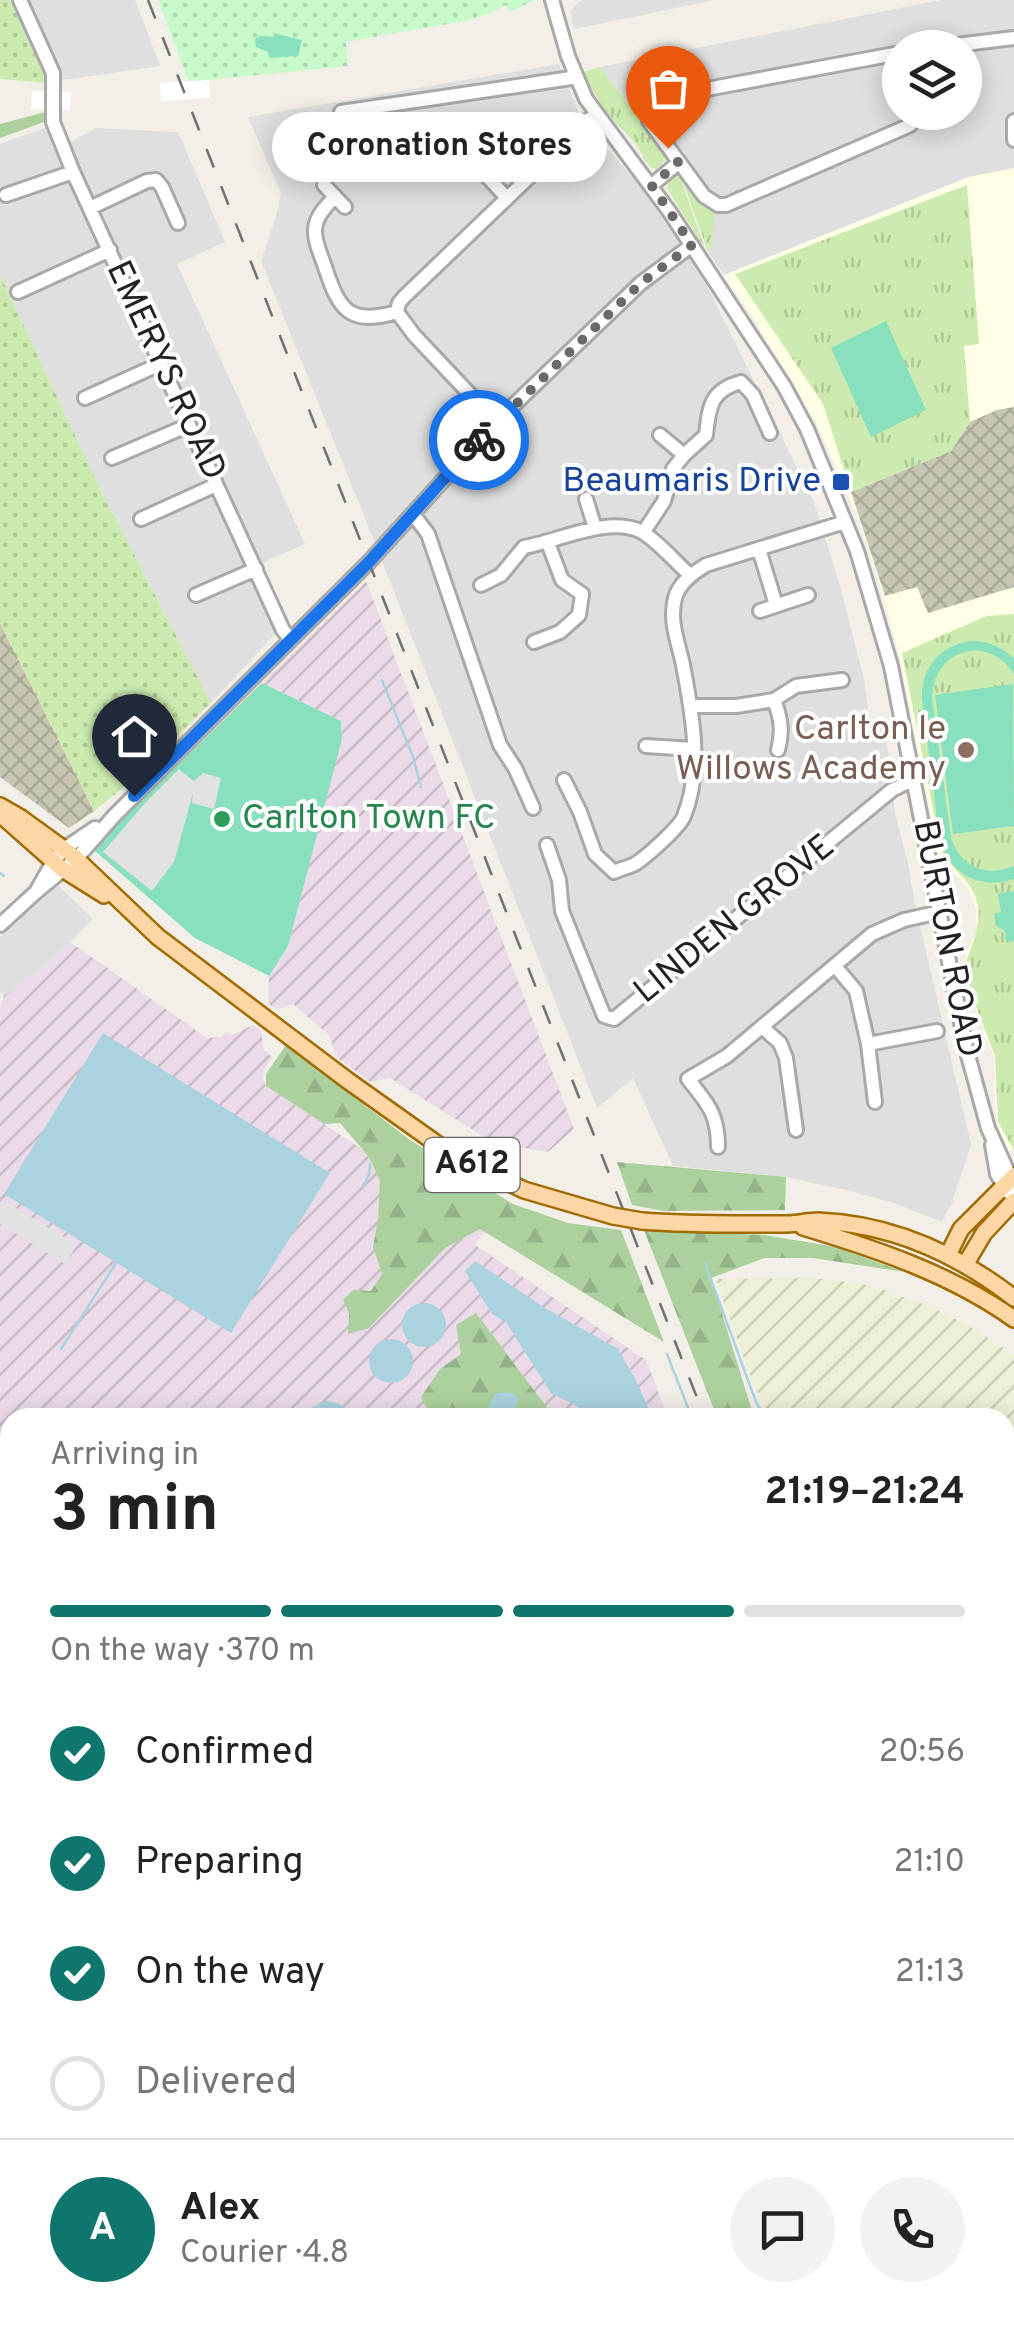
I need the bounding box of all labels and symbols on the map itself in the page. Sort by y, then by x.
pin [626,46,711,149]
callout: Coronation Stores [273,113,608,183]
street label: EMERYS ROAD [95,254,235,488]
courier [429,390,529,490]
place label: Beaumaris Drive [562,460,821,504]
marker: Beaumaris Drive [830,471,852,493]
pin [92,694,177,797]
place label: Carlton le Willows Academy [676,708,946,792]
marker: Carlton le Willows Academy [955,739,977,761]
place label: Carlton Town FC [242,797,496,841]
marker: Carlton Town FC [211,808,233,830]
street label: BURTON ROAD [901,817,991,1061]
street label: LINDEN GROVE [626,826,844,1014]
road number: A612 [424,1138,520,1192]

